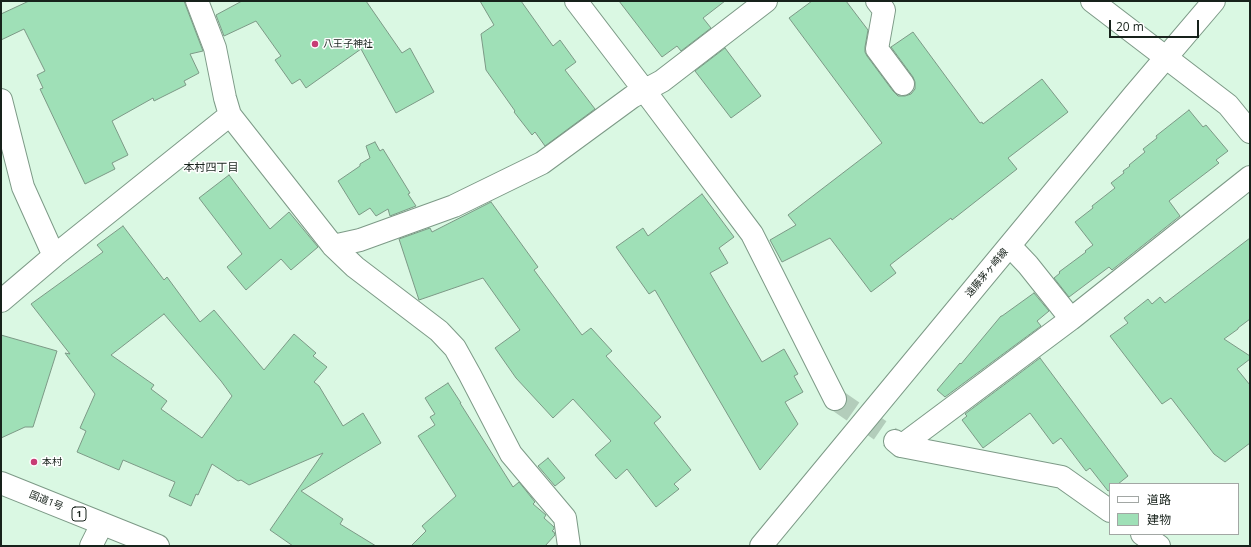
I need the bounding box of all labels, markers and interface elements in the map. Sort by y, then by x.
scale bar [1111,12,1201,38]
text: 20 m [1116,18,1144,35]
place label: 八王子神社 [323,38,373,50]
marker: 八王子神社 [310,39,320,49]
district label: 本村四丁目 [184,161,238,175]
street label: 遠藤茅ヶ崎線 [963,246,1011,300]
place label: 本村 [42,456,62,468]
marker: 本村 [29,457,39,467]
legend [1109,483,1239,535]
street label: 国道1号 [27,489,65,513]
text: 道路 [1147,491,1171,508]
road number: 1 [72,507,86,521]
text: 建物 [1147,511,1171,528]

